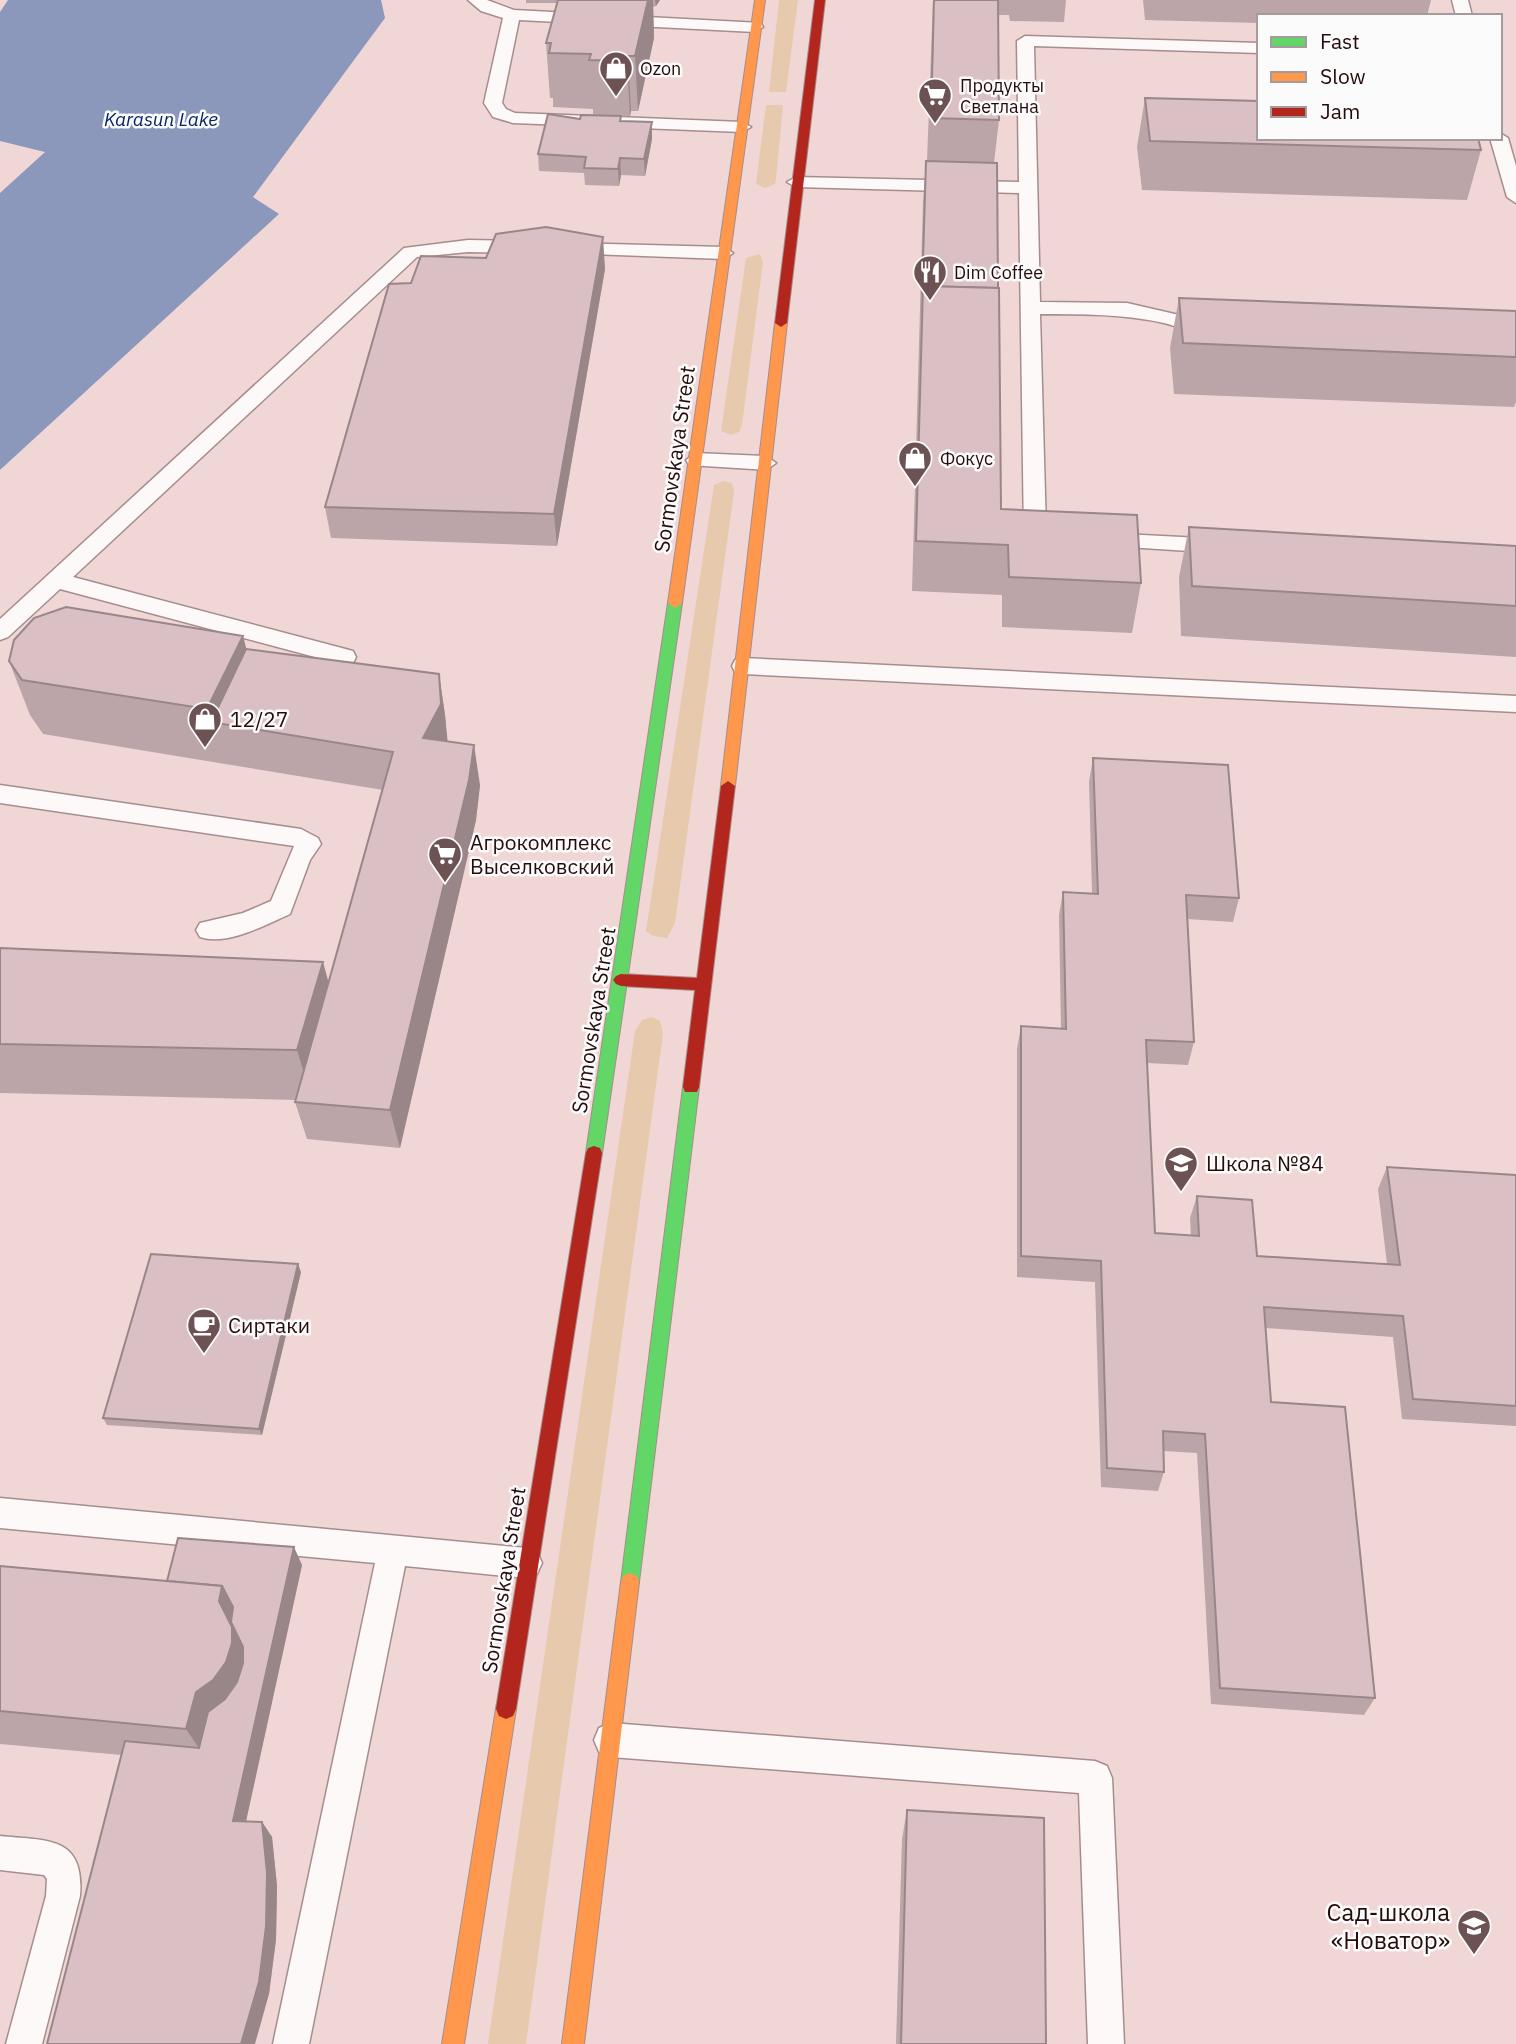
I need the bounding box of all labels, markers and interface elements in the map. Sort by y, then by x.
legend [1257,14,1502,140]
text: Fast [1320,27,1360,55]
shop icon: Ozon [597,49,635,98]
place label: Ozon [640,57,681,80]
text: Slow [1320,62,1366,90]
place label: Продукты Светлана [960,74,1044,118]
supermarket icon: Продукты Светлана [916,76,954,125]
text: Jam [1320,97,1360,125]
water label: Karasun Lake [104,107,218,131]
restaurant icon: Dim Coffee [911,253,949,302]
place label: Dim Coffee [954,261,1043,284]
street label: Sormovskaya Street [647,364,701,554]
shop icon: Фокус [896,439,934,488]
place label: Фокус [940,447,993,470]
shop icon: 12/27 [186,700,224,749]
place label: 12/27 [230,705,288,733]
place label: Агрокомплекс Выселковский [470,828,614,880]
supermarket icon: Агрокомплекс Выселковский [426,835,464,884]
street label: Sormovskaya Street [564,925,622,1115]
school or university icon: Школа №84 [1162,1144,1200,1193]
place label: Школа №84 [1206,1149,1324,1177]
cafe icon: Сиртаки [185,1306,223,1355]
place label: Сиртаки [228,1311,310,1339]
street label: Sormovskaya Street [474,1485,532,1675]
place label: Сад-школа «Новатор» [1327,1896,1450,1956]
school or university icon: Сад-школа «Новатор» [1455,1907,1493,1956]

